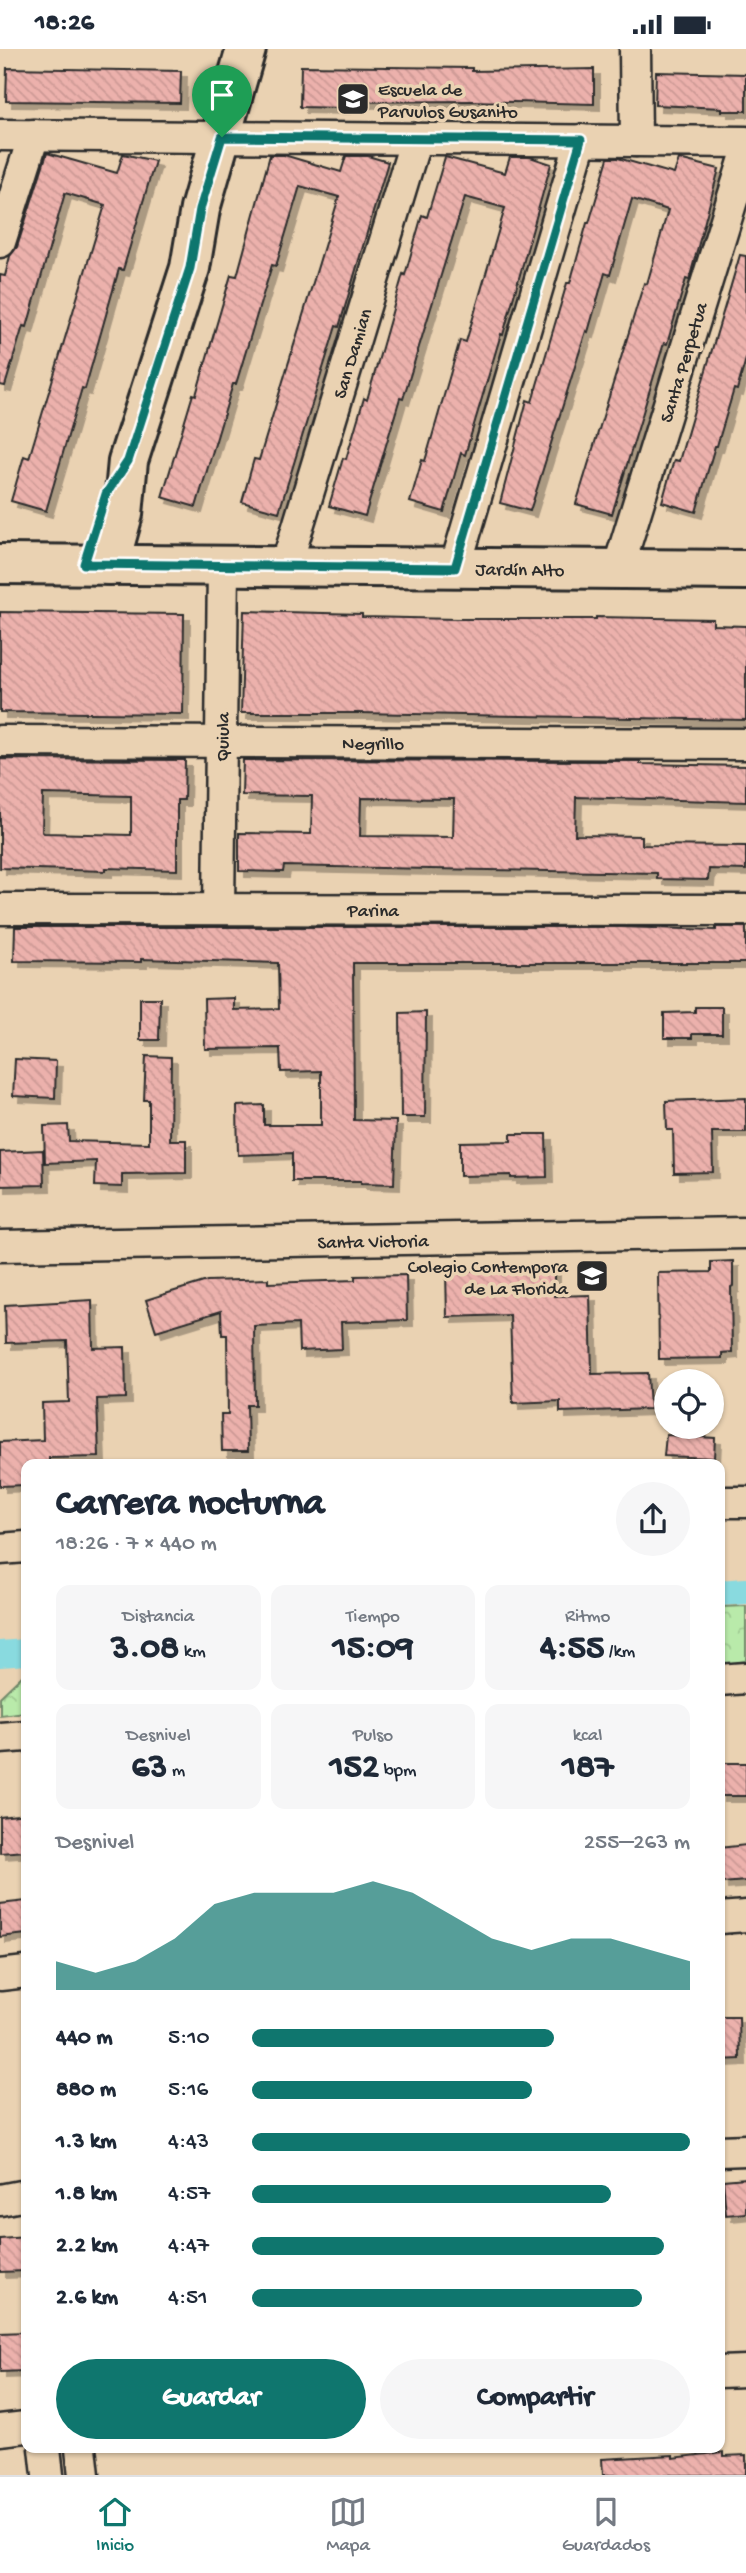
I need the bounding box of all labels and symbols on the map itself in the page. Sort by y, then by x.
pin [192,65,252,137]
school or university icon: Escuela de Parvulos Gusanito [334,80,372,118]
place label: Escuela de Parvulos Gusanito [377,80,518,125]
street label: Santa Perpetua [656,299,715,426]
street label: San Damian [330,306,379,402]
street label: Jardín Alto [475,559,565,584]
street label: Quiula [213,711,236,762]
street label: Negrillo [342,734,404,757]
street label: Parina [346,901,400,924]
street label: Santa Victoria [317,1231,430,1256]
place label: Colegio Contempora de La Florida [408,1257,569,1302]
school or university icon: Colegio Contempora de La Florida [573,1257,611,1295]

